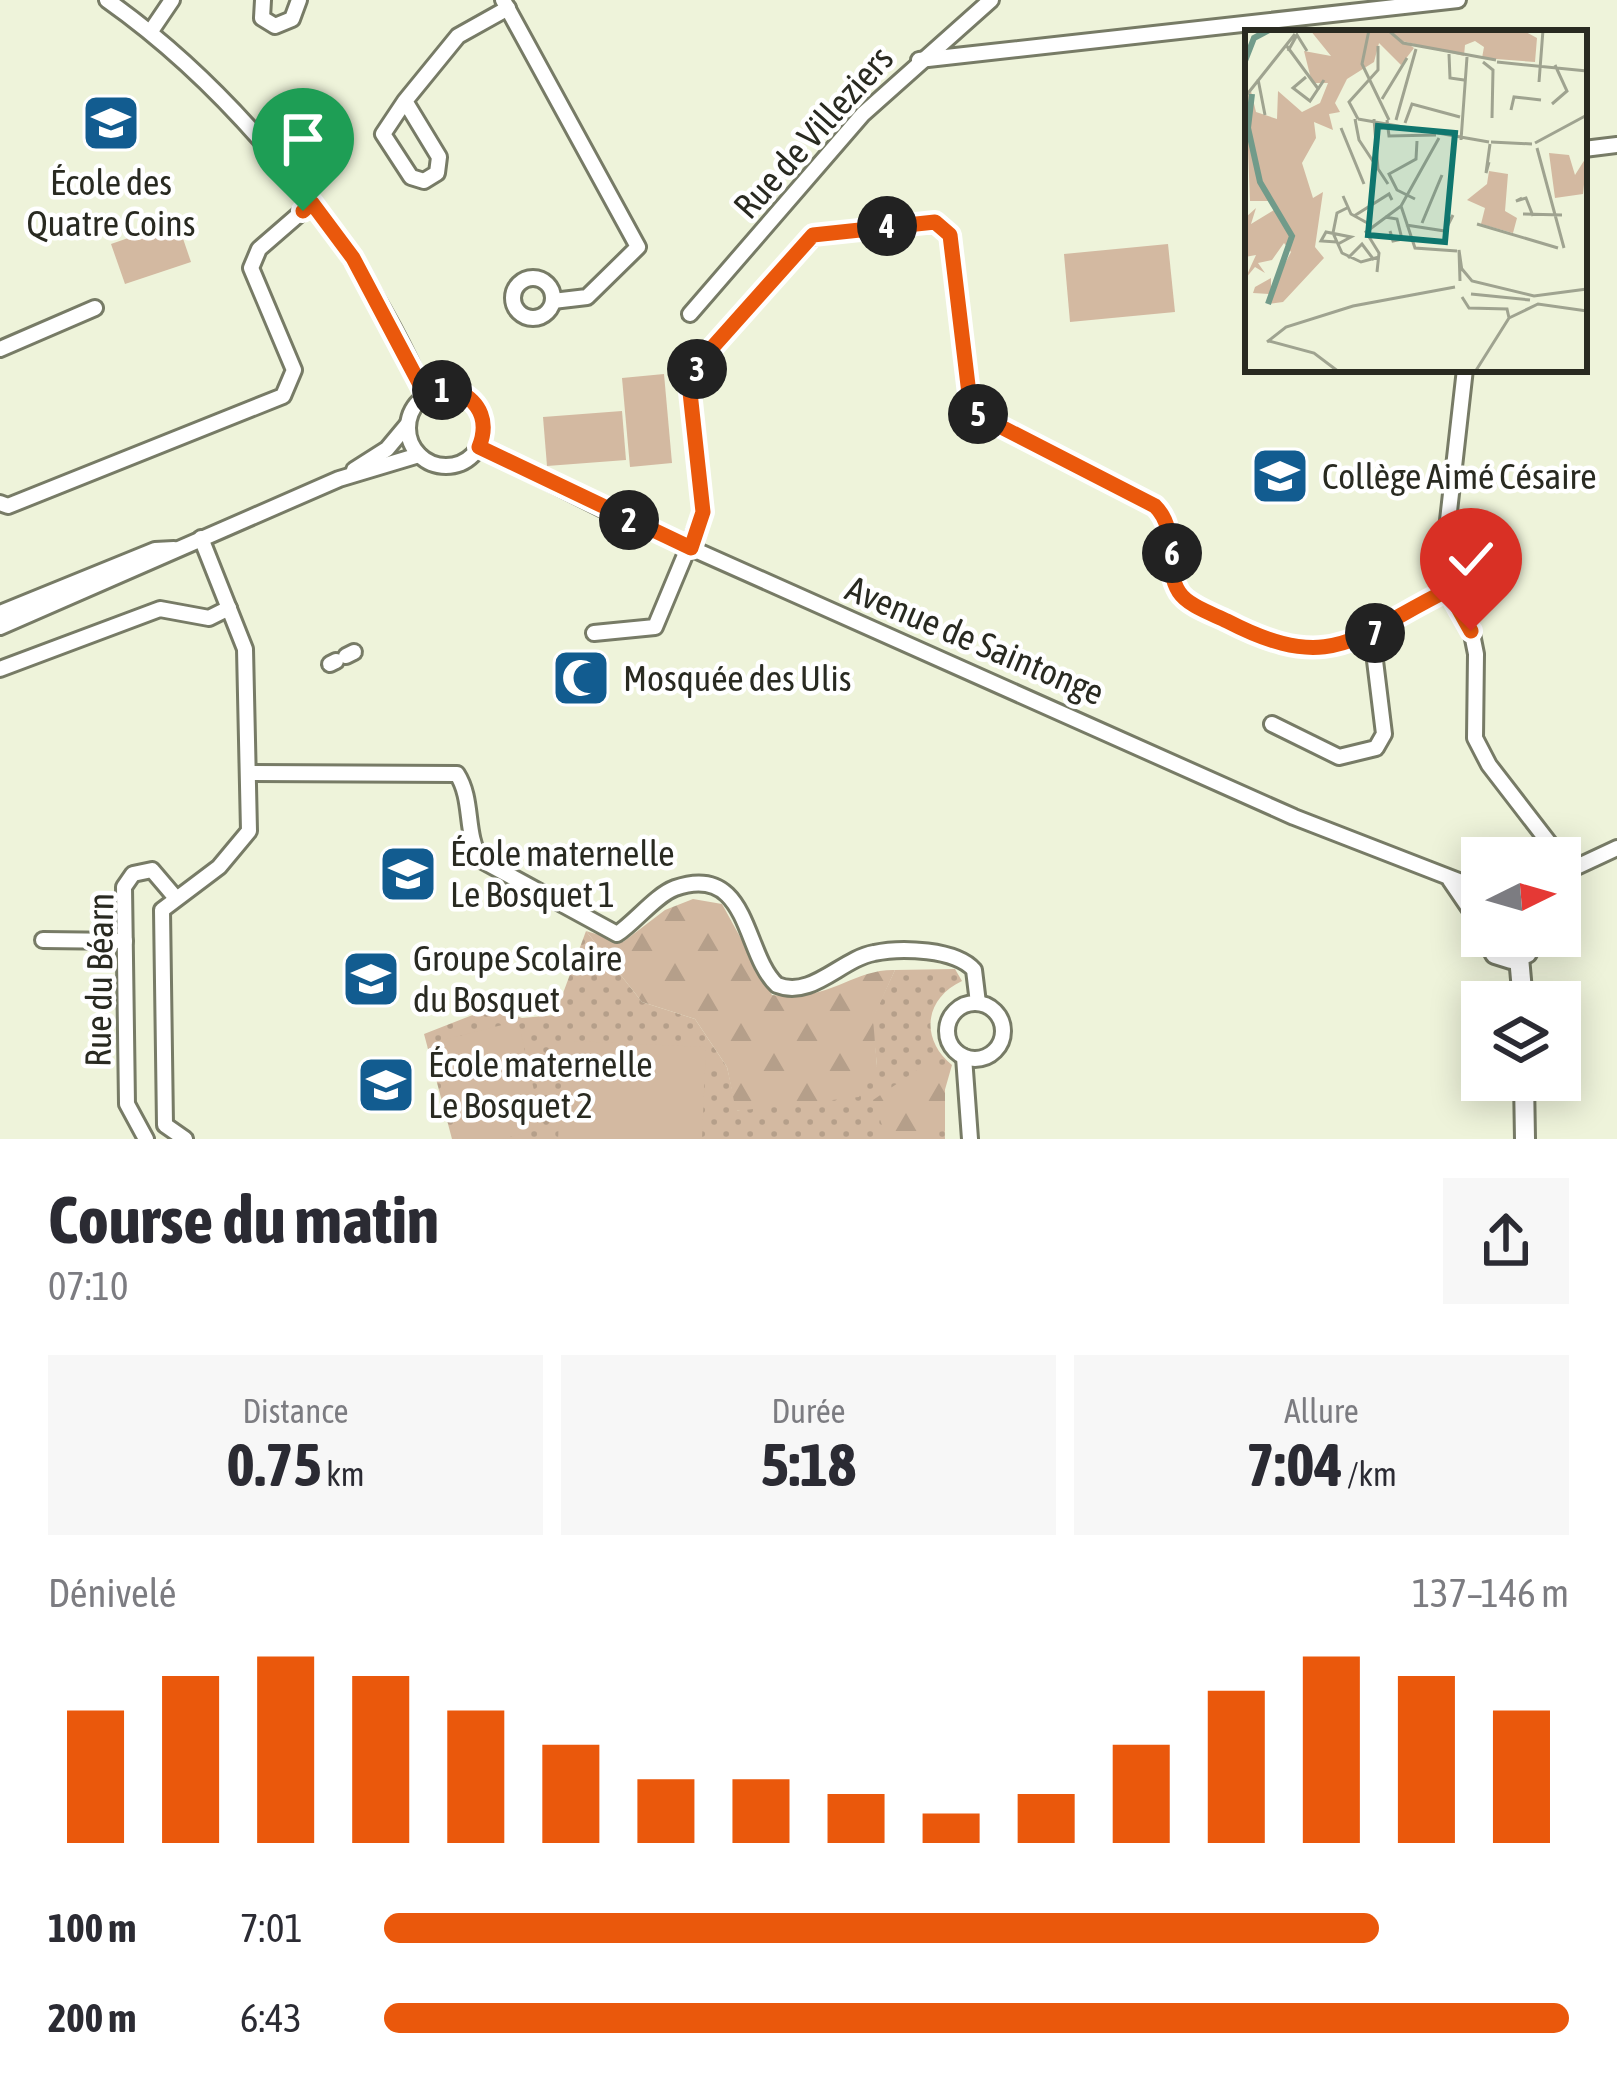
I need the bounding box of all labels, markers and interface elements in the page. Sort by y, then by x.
inset map [1245,30,1587,372]
street label: Rue de Villeziers [725,37,901,227]
pin [252,88,354,211]
school or university icon: École des Quatre Coins [80,92,142,154]
icon: arrive [270,106,336,172]
place label: École des Quatre Coins [27,161,195,244]
pin: 4 [857,196,917,256]
text: 4 [879,207,895,245]
pin: 3 [667,339,727,399]
text: 3 [689,350,705,388]
pin: 1 [412,360,472,420]
text: 1 [434,371,450,409]
pin: 5 [948,384,1008,444]
text: 5 [970,395,986,433]
school or university icon: Collège Aimé Césaire [1249,445,1311,507]
place label: Collège Aimé Césaire [1322,455,1597,497]
pin: 2 [599,490,659,550]
text: 2 [621,501,637,539]
pin [1420,508,1522,631]
pin: 6 [1142,523,1202,583]
icon: check [1438,526,1504,592]
text: 6 [1164,534,1180,572]
street label: Avenue de Saintonge [840,567,1110,713]
pin: 7 [1345,603,1405,663]
text: 7 [1367,614,1383,652]
mosque icon: Mosquée des Ulis [550,647,612,709]
place label: Mosquée des Ulis [623,657,851,699]
place label: École maternelle Le Bosquet 1 [450,832,675,915]
north arrow [1461,837,1581,957]
map controls [1461,837,1581,1101]
school or university icon: École maternelle Le Bosquet 1 [377,843,439,905]
street label: Rue du Béarn [76,893,122,1067]
place label: Groupe Scolaire du Bosquet [413,937,622,1020]
school or university icon: Groupe Scolaire du Bosquet [340,948,402,1010]
button: layers [1461,981,1581,1101]
place label: École maternelle Le Bosquet 2 [428,1043,653,1126]
school or university icon: École maternelle Le Bosquet 2 [355,1054,417,1116]
button: share [1443,1178,1569,1304]
text: Course du matin [48,1181,439,1257]
text: 07:10 [48,1264,128,1308]
text: Distance [243,1392,348,1430]
text: Durée [772,1392,845,1430]
text: Allure [1284,1392,1359,1430]
text: 0.75 [226,1430,322,1499]
text: 5:18 [761,1430,856,1499]
text: 7:04 [1246,1430,1343,1499]
text: km [322,1455,365,1493]
text: /km [1343,1455,1397,1493]
text: Dénivelé [48,1571,176,1615]
text: 137–146 m [1412,1571,1569,1615]
text: 100 m [48,1906,136,1950]
text: 7:01 [240,1906,303,1950]
text: 200 m [48,1996,136,2040]
text: 6:43 [240,1996,302,2040]

